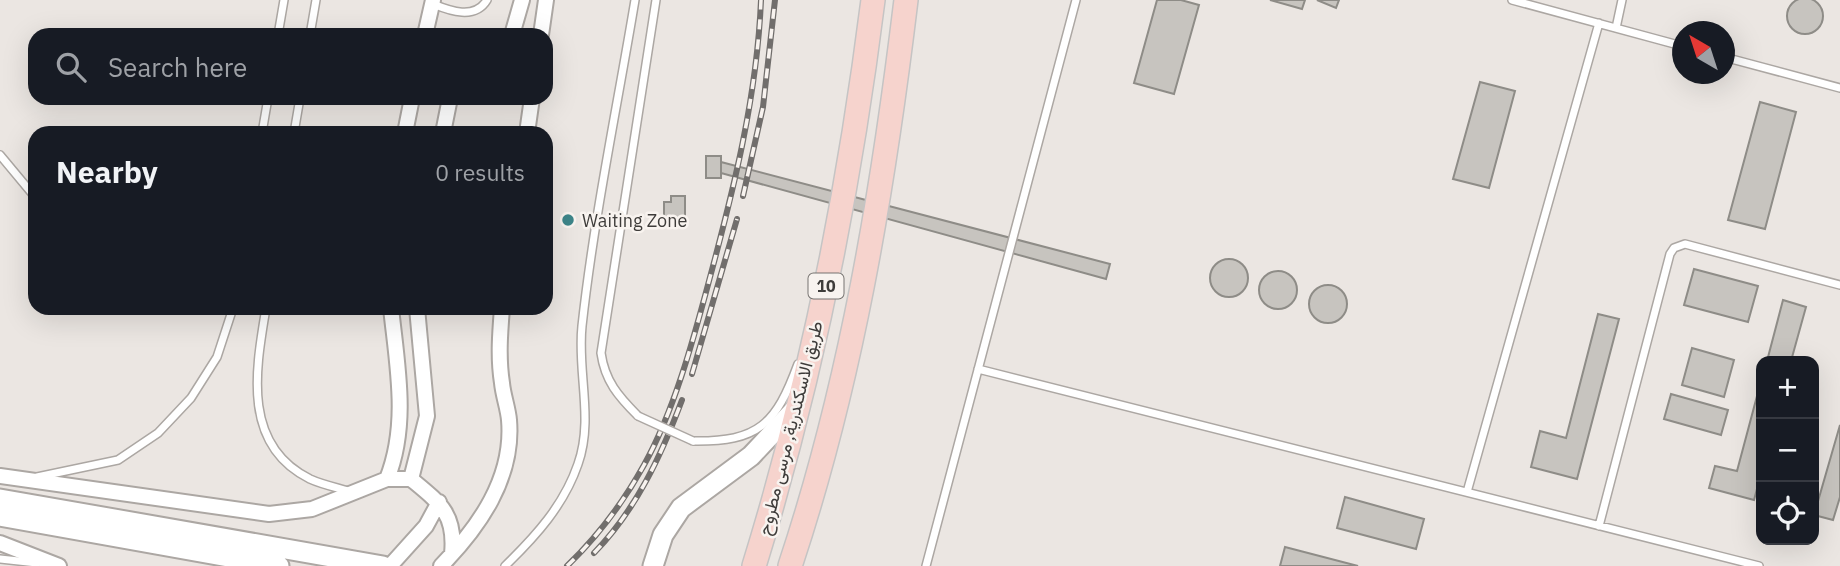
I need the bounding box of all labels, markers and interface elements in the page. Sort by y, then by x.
north arrow [1672,21,1735,84]
search box [28,28,553,105]
icon: search [52,48,90,86]
text: Search here [108,50,247,84]
text: Nearby [56,152,158,191]
text: 0 results [435,157,525,187]
place label: Waiting Zone [582,209,687,232]
marker: Waiting Zone [560,212,576,228]
road number: 10 [808,274,844,298]
street label: طريق الاسكندرية, مرسى مطروح [752,319,829,538]
map controls [1756,356,1819,545]
button: + [1756,356,1819,419]
button: − [1756,419,1819,482]
button: locate [1756,482,1819,545]

